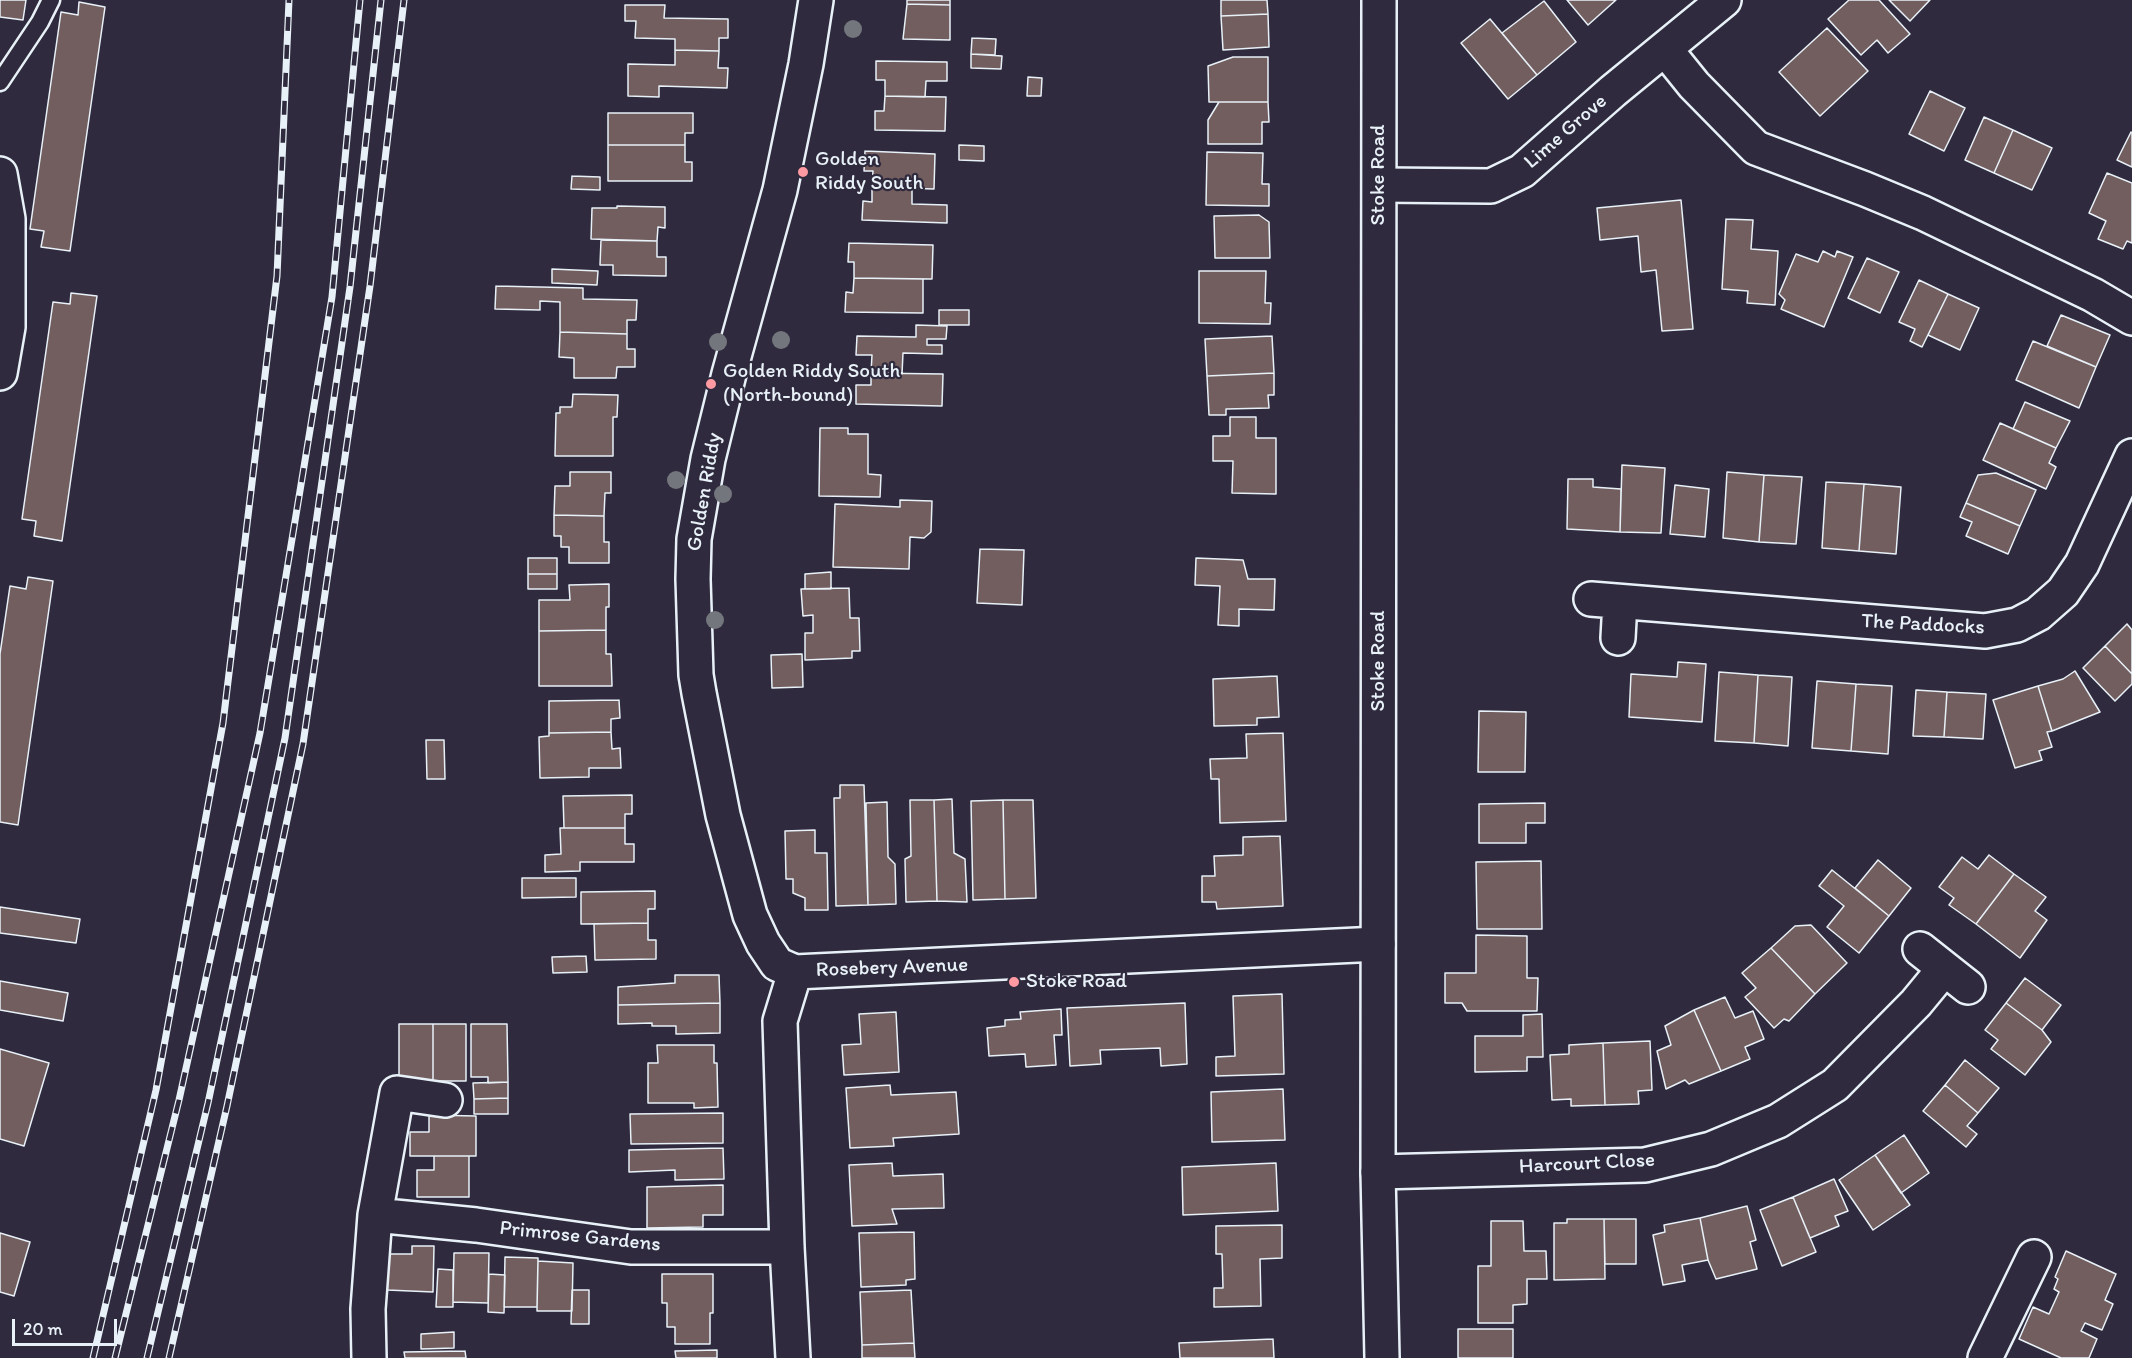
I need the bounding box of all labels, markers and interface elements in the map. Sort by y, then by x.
street label: Lime Grove [1519,89,1613,175]
street label: Stoke Road [1366,124,1392,226]
place label: Golden Riddy South [815,147,923,197]
marker: Golden Riddy South [796,165,810,179]
place label: Golden Riddy South (North-bound) [723,359,900,409]
marker: Golden Riddy South (North-bound) [704,377,718,391]
street label: Golden Riddy [682,431,728,553]
street label: The Paddocks [1861,609,1985,641]
street label: Stoke Road [1366,610,1392,712]
street label: Rosebery Avenue [815,953,969,983]
place label: Stoke Road [1026,969,1127,995]
marker: Stoke Road [1007,975,1021,989]
street label: Harcourt Close [1518,1148,1656,1180]
street label: Primrose Gardens [498,1216,662,1258]
scale bar [15,1307,120,1345]
text: 20 m [23,1318,63,1340]

